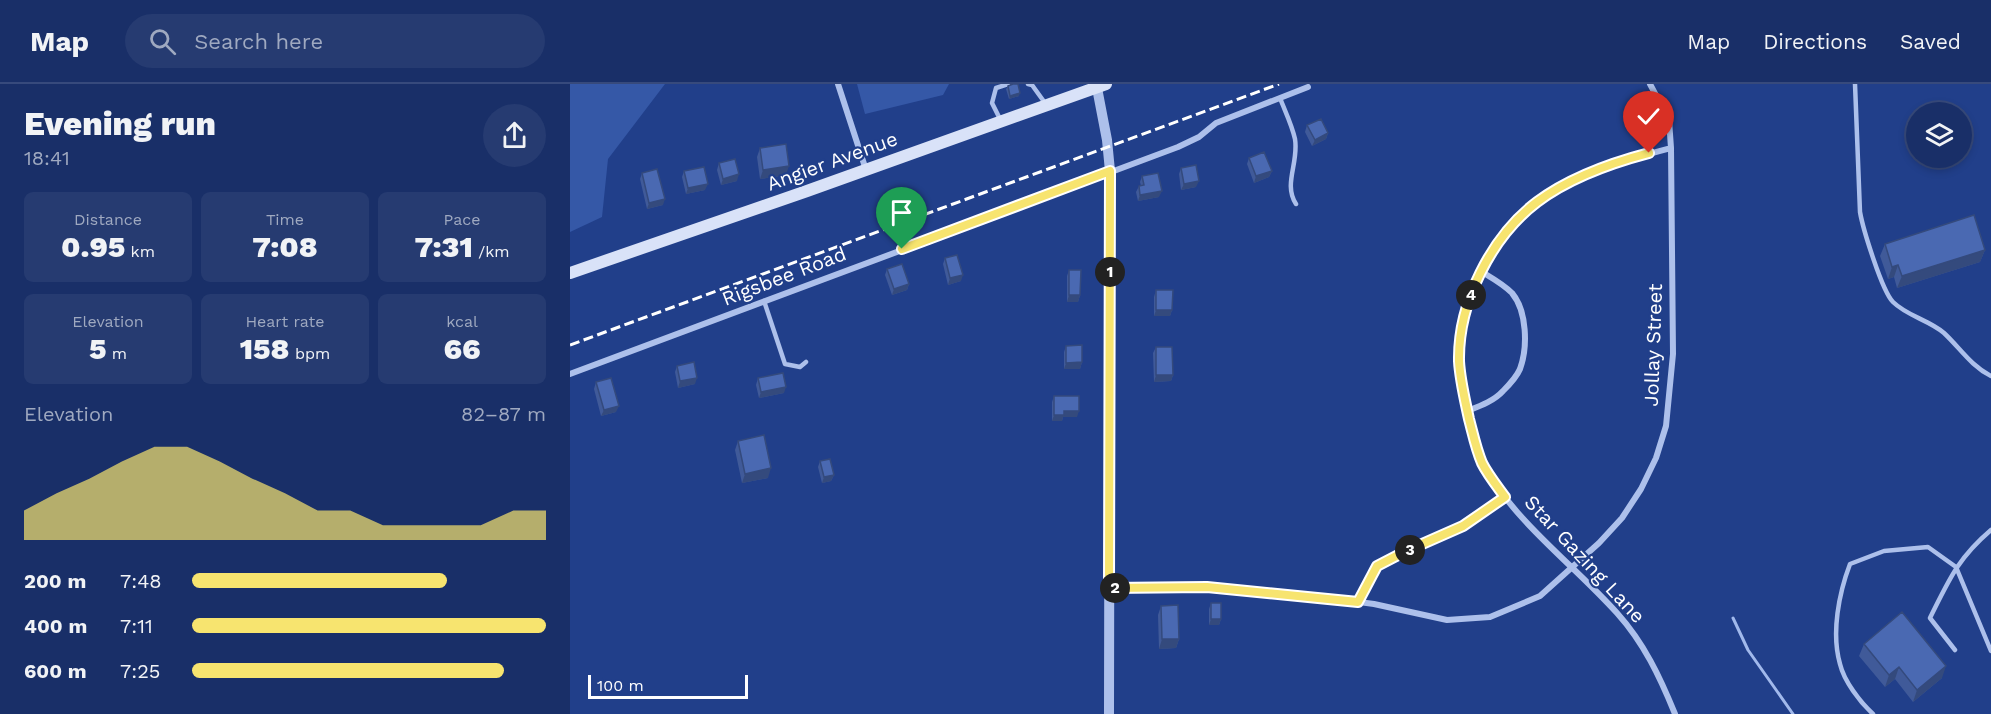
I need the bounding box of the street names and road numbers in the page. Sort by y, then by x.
street label: Angier Avenue [763,126,901,196]
street label: Rigsbee Road [719,241,849,311]
street label: Jollay Street [1639,283,1667,407]
street label: Star Gazing Lane [1520,490,1650,628]

